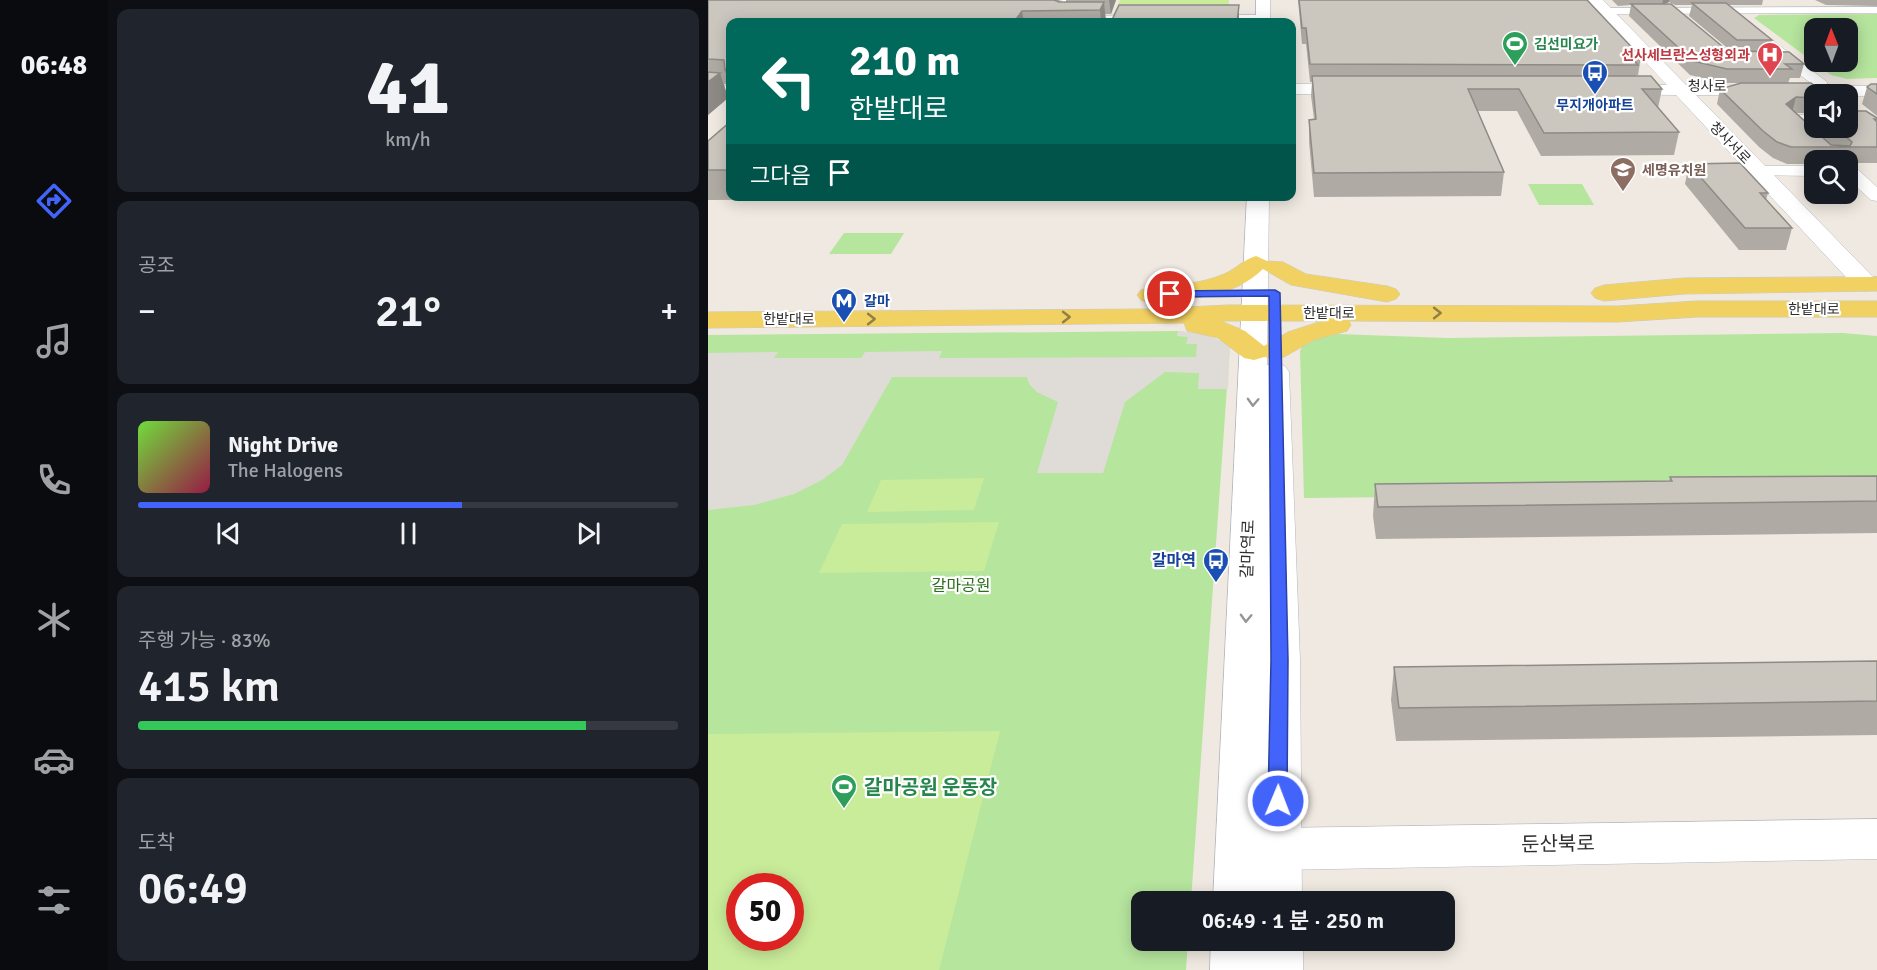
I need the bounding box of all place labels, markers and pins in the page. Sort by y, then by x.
sports icon: 김선미요가 [1500,29,1530,67]
place label: 김선미요가 [1534,36,1599,53]
hospital icon: 선사세브란스성형외과 [1755,40,1785,78]
place label: 선사세브란스성형외과 [1621,47,1750,64]
bus stop icon: 무지개아파트 [1580,58,1610,96]
place label: 무지개아파트 [1556,97,1634,114]
school or university icon: 세명유치원 [1608,155,1638,193]
place label: 세명유치원 [1642,162,1706,179]
pin [1144,268,1195,319]
metro station icon: 갈마 [829,286,859,324]
place label: 갈마 [864,293,890,310]
bus stop icon: 갈마역 [1201,546,1231,584]
place label: 갈마역 [1152,551,1196,571]
sports icon: 갈마공원 운동장 [829,772,859,810]
place label: 갈마공원 운동장 [864,775,997,800]

